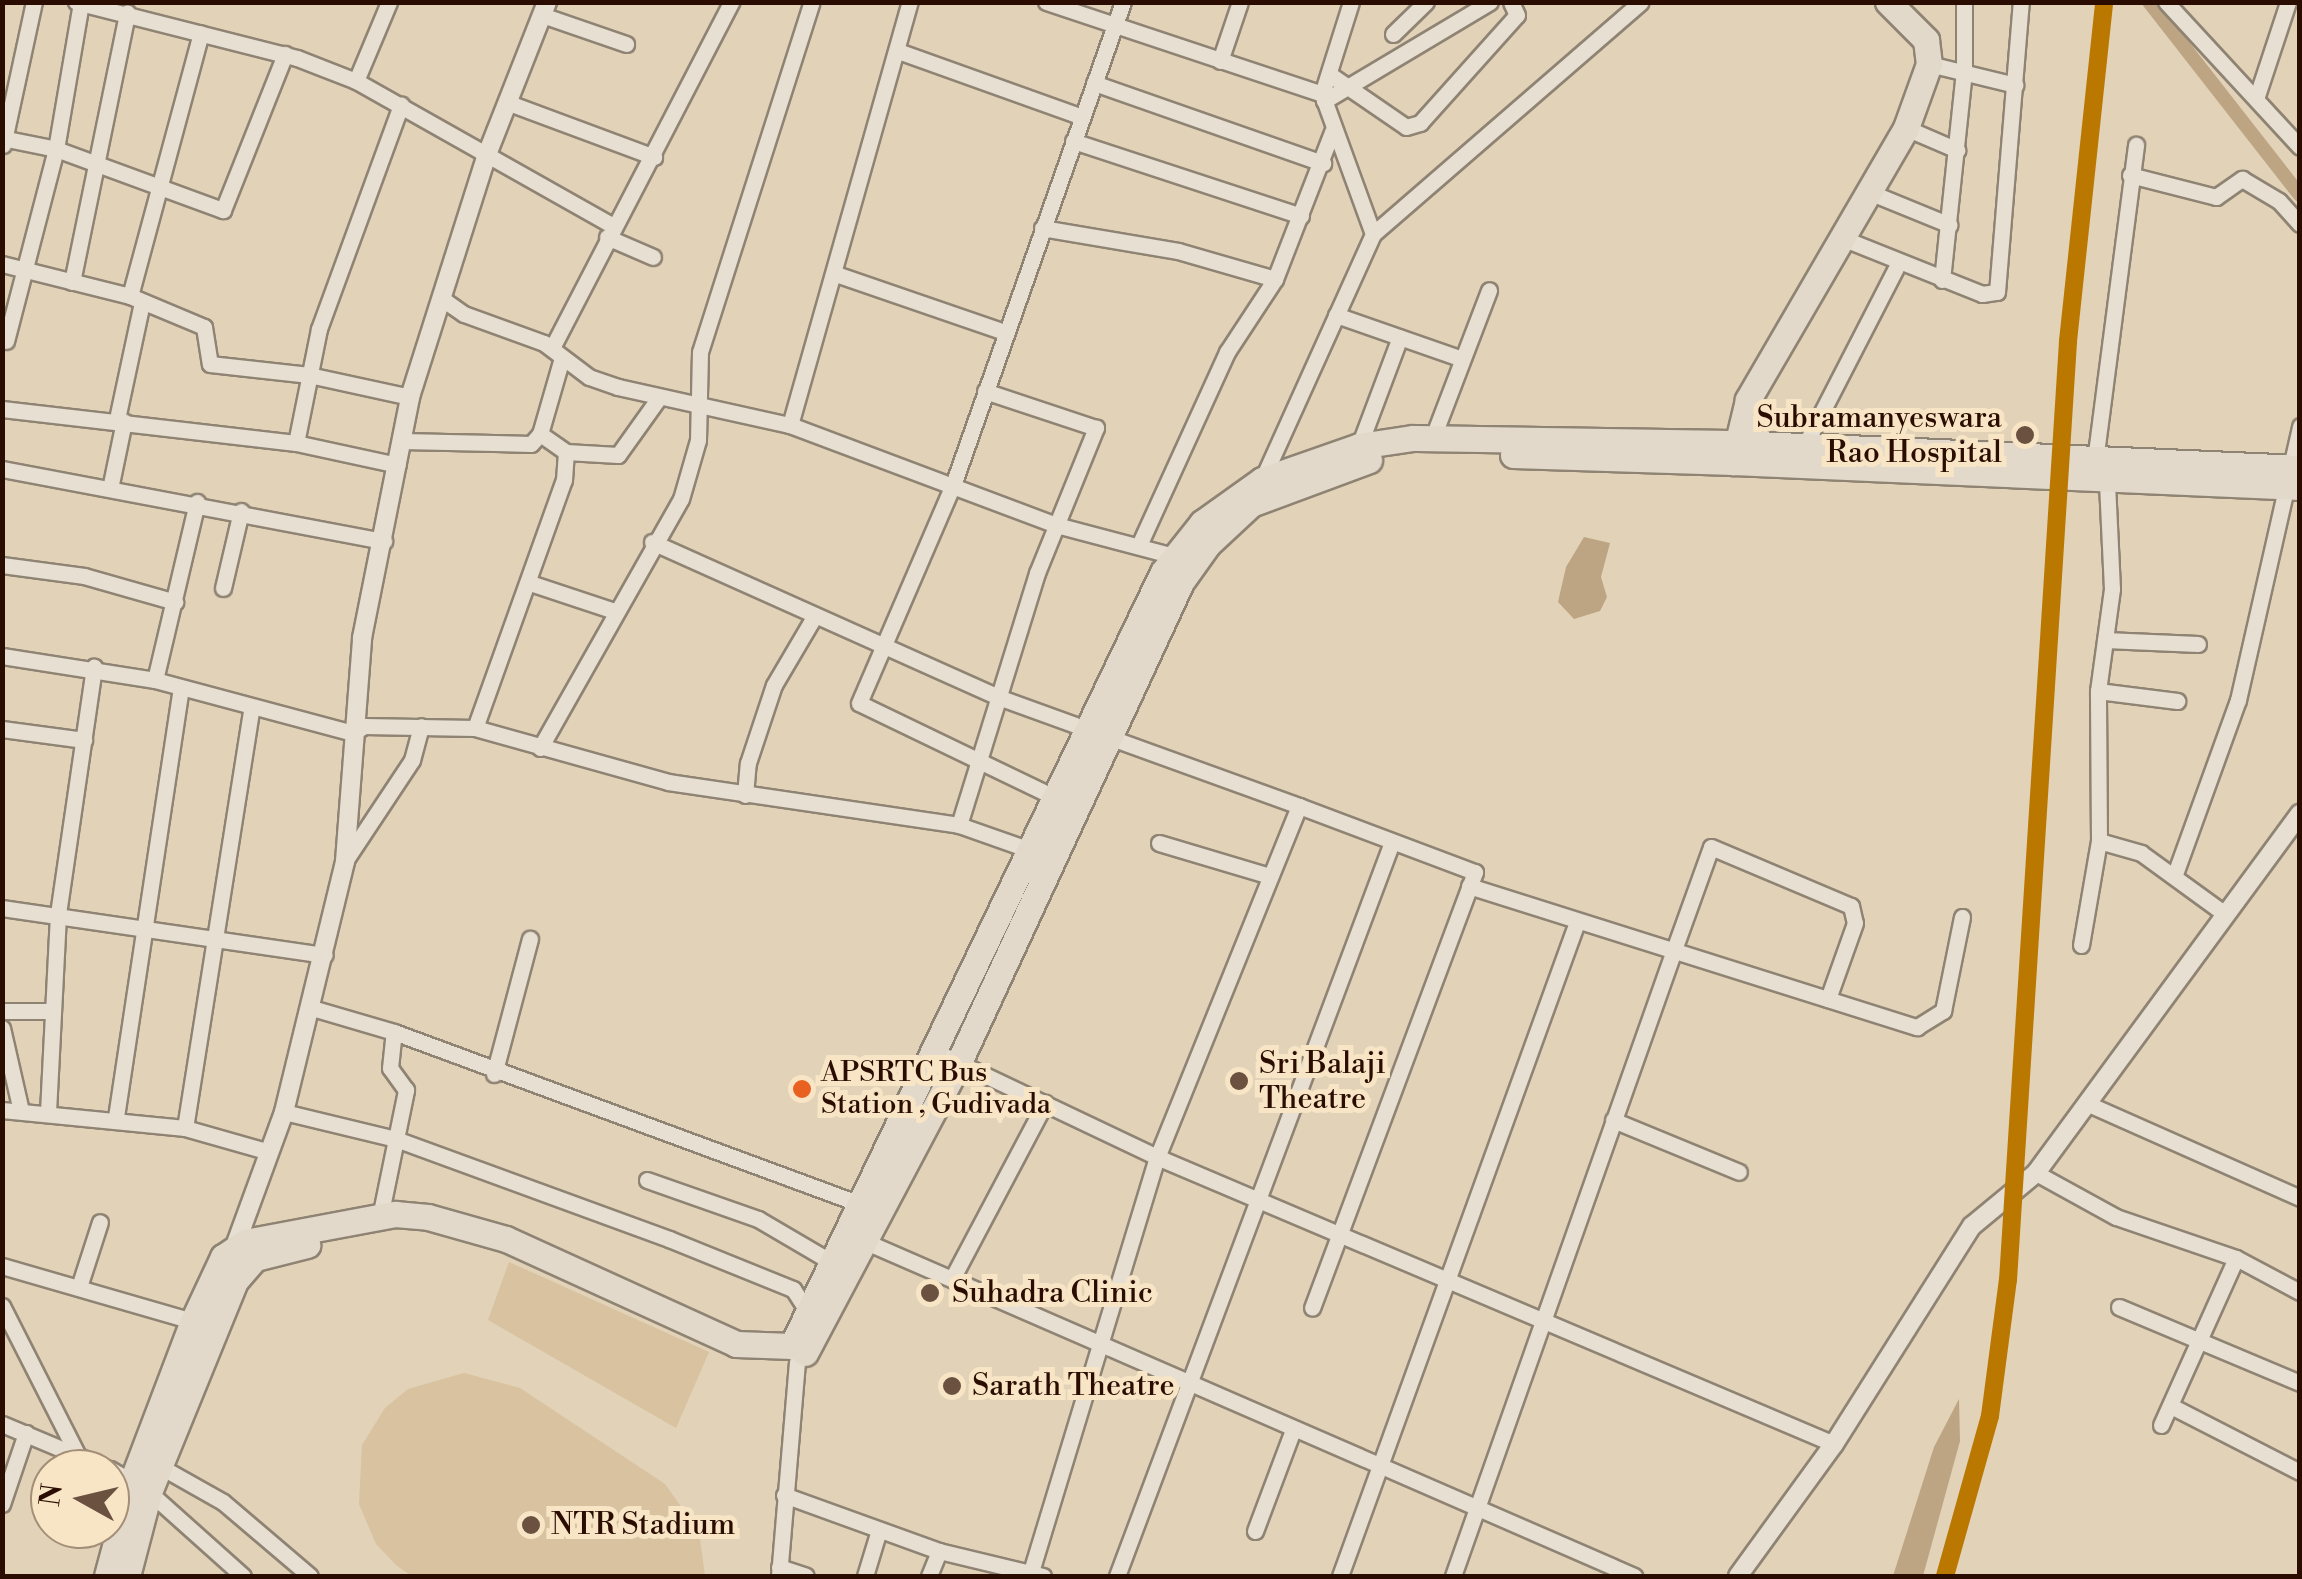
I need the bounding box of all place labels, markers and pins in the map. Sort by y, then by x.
place label: Subramanyeswara Rao Hospital [1756,400,2002,470]
marker: Subramanyeswara Rao Hospital [2012,422,2038,448]
place label: Sri Balaji Theatre [1259,1046,1386,1116]
place label: APSRTC Bus Station , Gudivada [821,1056,1051,1122]
marker: Sri Balaji Theatre [1228,1070,1250,1092]
marker: APSRTC Bus Station , Gudivada [792,1079,812,1099]
place label: Suhadra Clinic [952,1275,1153,1311]
marker: Suhadra Clinic [917,1280,943,1306]
place label: Sarath Theatre [972,1368,1175,1404]
marker: Sarath Theatre [941,1375,963,1397]
place label: NTR Stadium [551,1507,735,1543]
marker: NTR Stadium [520,1514,542,1536]

